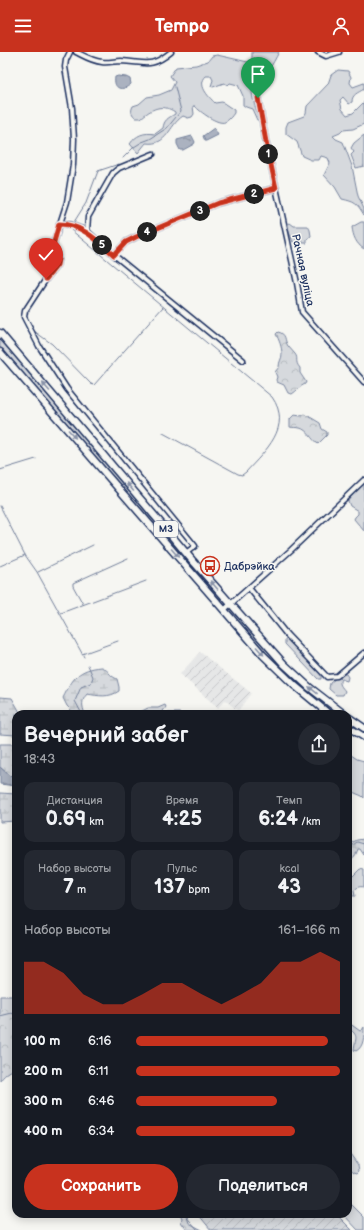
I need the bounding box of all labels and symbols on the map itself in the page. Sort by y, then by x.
pin [241,57,275,98]
pin: 1 [258,144,278,164]
pin: 2 [244,184,264,204]
pin: 3 [190,201,210,221]
pin: 4 [137,222,157,242]
street label: Рачная вуліца [289,233,317,308]
pin: 5 [92,235,112,255]
pin [29,238,63,279]
one-way arrow [41,382,50,392]
one-way arrow [67,428,76,439]
one-way arrow [125,481,134,492]
road number: М3 [154,521,178,537]
one-way arrow [171,548,180,558]
bus stop icon: Дабрэйка [199,555,221,577]
place label: Дабрэйка [224,560,275,573]
one-way arrow [210,580,219,591]
one-way arrow [256,646,265,657]
one-way arrow [307,686,318,694]

